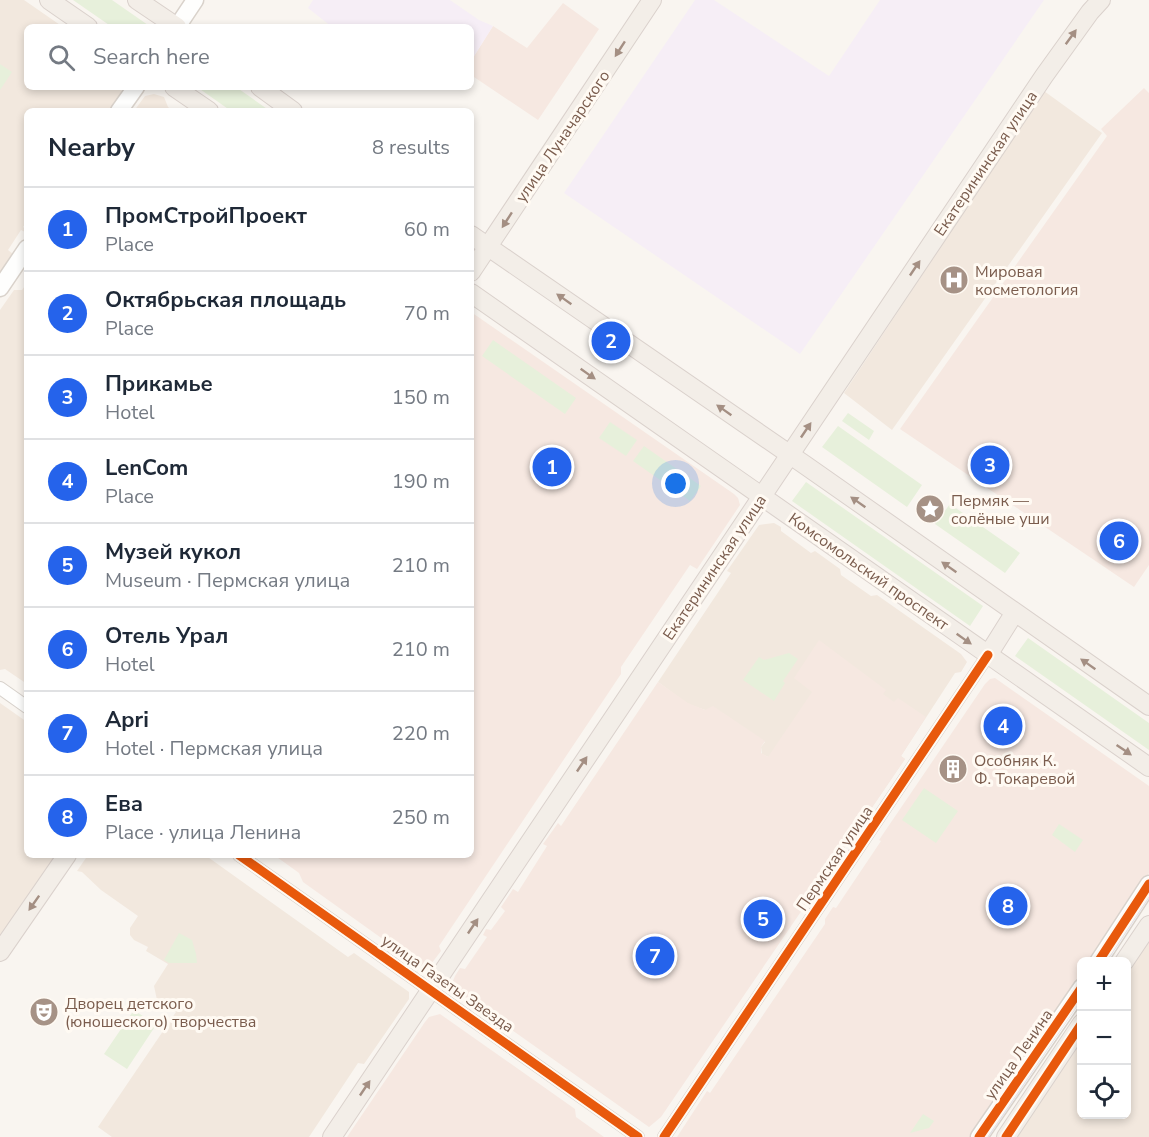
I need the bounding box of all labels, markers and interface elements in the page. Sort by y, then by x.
search box [24,24,474,90]
one-way arrow [1065,29,1076,45]
icon: search [45,41,78,74]
one-way arrow [615,41,626,57]
text: Search here [93,42,210,72]
street label: улица Луначарского [510,66,615,207]
street label: Екатерининская улица [929,87,1043,241]
text: Nearby [48,130,135,165]
text: 8 results [372,134,450,161]
text: ПромСтройПроект [105,201,307,231]
one-way arrow [501,211,513,227]
text: 1 [62,216,74,243]
text: 60 m [404,216,450,243]
text: Place [105,231,154,258]
one-way arrow [909,260,920,276]
place label: Мировая косметология [975,261,1078,301]
hospital icon: Мировая косметология [938,264,970,296]
text: Октябрьская площадь [105,285,346,315]
one-way arrow [556,293,572,305]
text: 2 [62,300,74,327]
text: 70 m [404,300,450,327]
text: Place [105,315,154,342]
pin: 2 [592,318,630,364]
one-way arrow [579,368,595,380]
text: Прикамье [105,369,213,399]
text: 3 [62,384,74,411]
text: 150 m [392,384,450,411]
text: Hotel [105,399,155,426]
one-way arrow [716,405,732,416]
one-way arrow [800,423,812,439]
pin: 3 [970,442,1010,488]
pin: 1 [532,444,572,490]
text: LenCom [105,453,188,483]
text: 4 [62,468,74,495]
text: 190 m [392,468,450,495]
your location [661,469,690,498]
text: Place [105,483,154,510]
place label: Пермяк — солёные уши [951,490,1050,530]
street label: Екатерининская улица [658,491,772,645]
place icon: Пермяк — солёные уши [914,493,946,525]
one-way arrow [850,497,866,508]
street label: Комсомольский проспект [784,508,954,636]
pin: 6 [1100,518,1138,564]
text: Музей кукол [105,537,241,567]
text: 5 [62,552,74,579]
text: 210 m [392,552,450,579]
one-way arrow [942,561,958,573]
text: Museum · Пермская улица [105,567,350,594]
text: Отель Урал [105,621,228,651]
one-way arrow [956,633,972,644]
text: 6 [62,636,74,663]
text: 210 m [392,636,450,663]
text: Hotel [105,651,155,678]
one-way arrow [1081,658,1097,670]
pin: 4 [984,704,1022,748]
text: Apri [105,705,149,735]
text: 7 [62,720,74,747]
text: 220 m [392,720,450,747]
text: Hotel · Пермская улица [105,735,323,762]
one-way arrow [1116,744,1132,755]
place label: Особняк К. Ф. Токаревой [974,750,1075,790]
building icon: Особняк К. Ф. Токаревой [937,753,969,785]
one-way arrow [576,757,588,773]
text: Ева [105,789,143,819]
street label: Пермская улица [791,802,878,916]
text: 8 [62,804,74,831]
text: 250 m [392,804,450,831]
text: Place · улица Ленина [105,819,301,846]
pin: 8 [988,884,1028,928]
one-way arrow [29,895,40,911]
pin: 5 [744,896,783,942]
one-way arrow [468,918,479,935]
street label: улица Газеты Звезда [377,930,518,1038]
pin: 7 [636,934,674,978]
map controls [1077,957,1131,1119]
button: + [1077,957,1131,1011]
place label: Дворец детского (юношеского) творчества [65,993,256,1033]
theatre icon: Дворец детского (юношеского) творчества [28,996,60,1028]
street label: улица Ленина [979,1005,1058,1104]
button: − [1077,1011,1131,1065]
button: locate [1077,1065,1131,1119]
one-way arrow [359,1081,371,1097]

